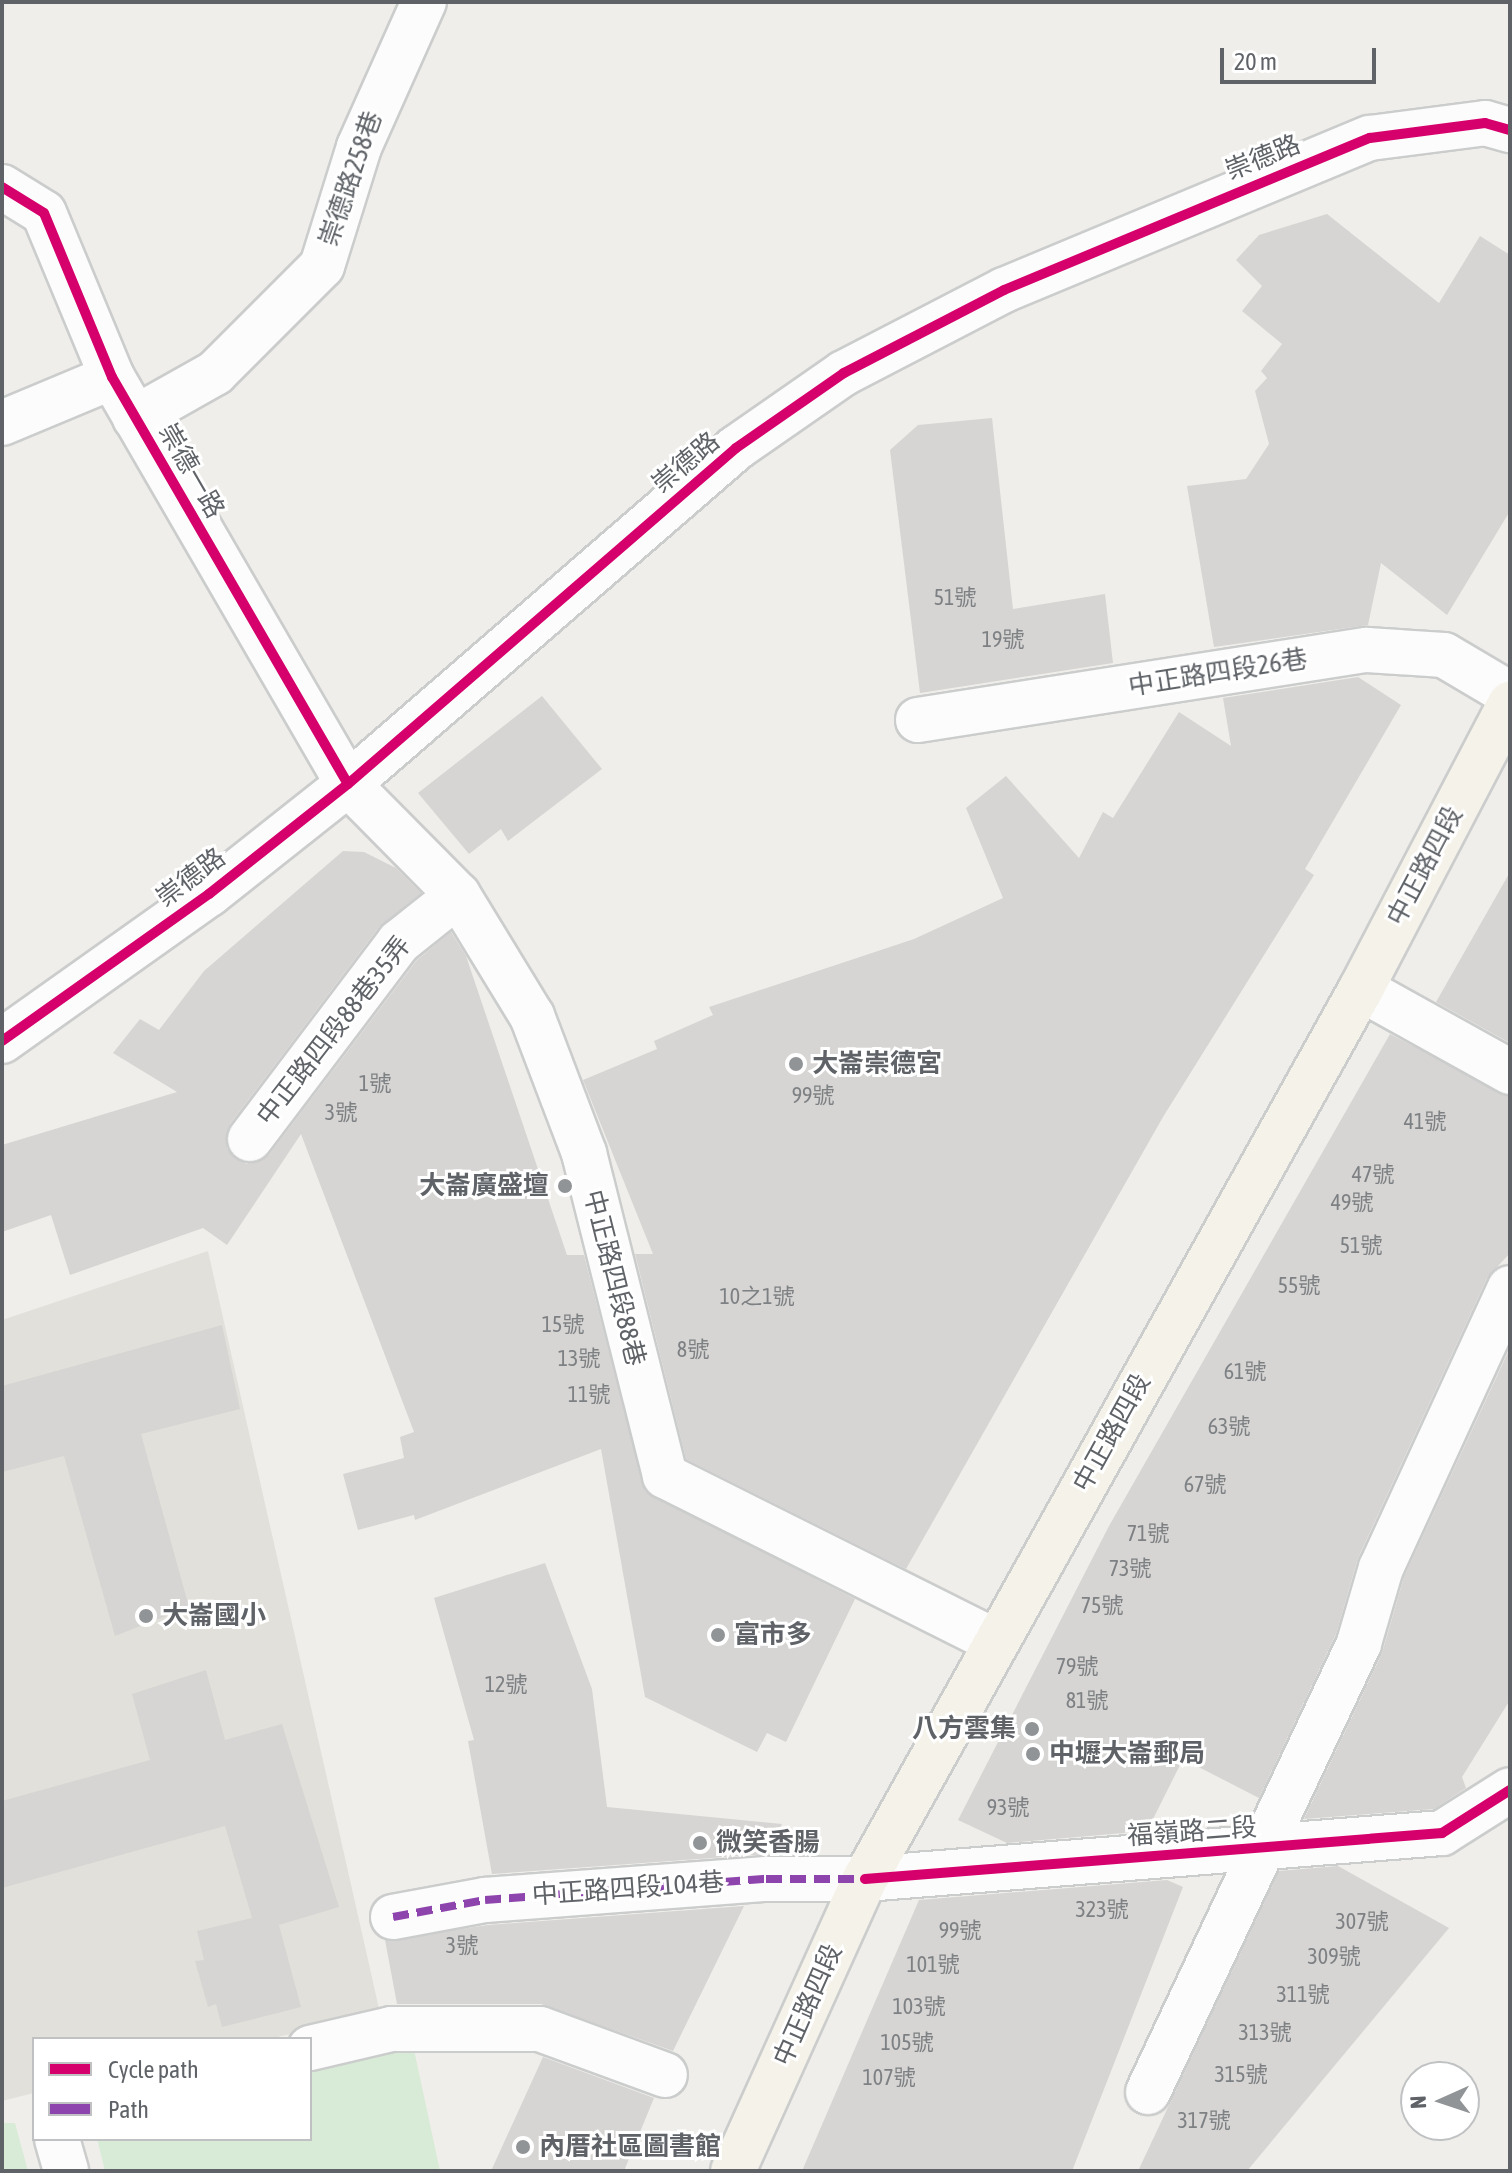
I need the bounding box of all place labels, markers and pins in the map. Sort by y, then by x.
place label: 大崙崇德宮 [812,1048,942,1080]
marker: 大崙崇德宮 [787,1055,805,1073]
place label: 大崙廣盛壇 [419,1170,549,1202]
marker: 大崙廣盛壇 [556,1177,574,1195]
place label: 大崙國小 [162,1600,266,1632]
marker: 大崙國小 [137,1607,155,1625]
place label: 富市多 [734,1619,812,1651]
marker: 富市多 [709,1626,727,1644]
place label: 八方雲集 [912,1713,1016,1745]
marker: 八方雲集 [1023,1720,1041,1738]
place label: 中壢大崙郵局 [1049,1738,1205,1770]
marker: 中壢大崙郵局 [1024,1745,1042,1763]
place label: 微笑香腸 [716,1827,820,1859]
marker: 微笑香腸 [691,1834,709,1852]
place label: 內厝社區圖書館 [539,2131,721,2163]
marker: 內厝社區圖書館 [514,2138,532,2156]

